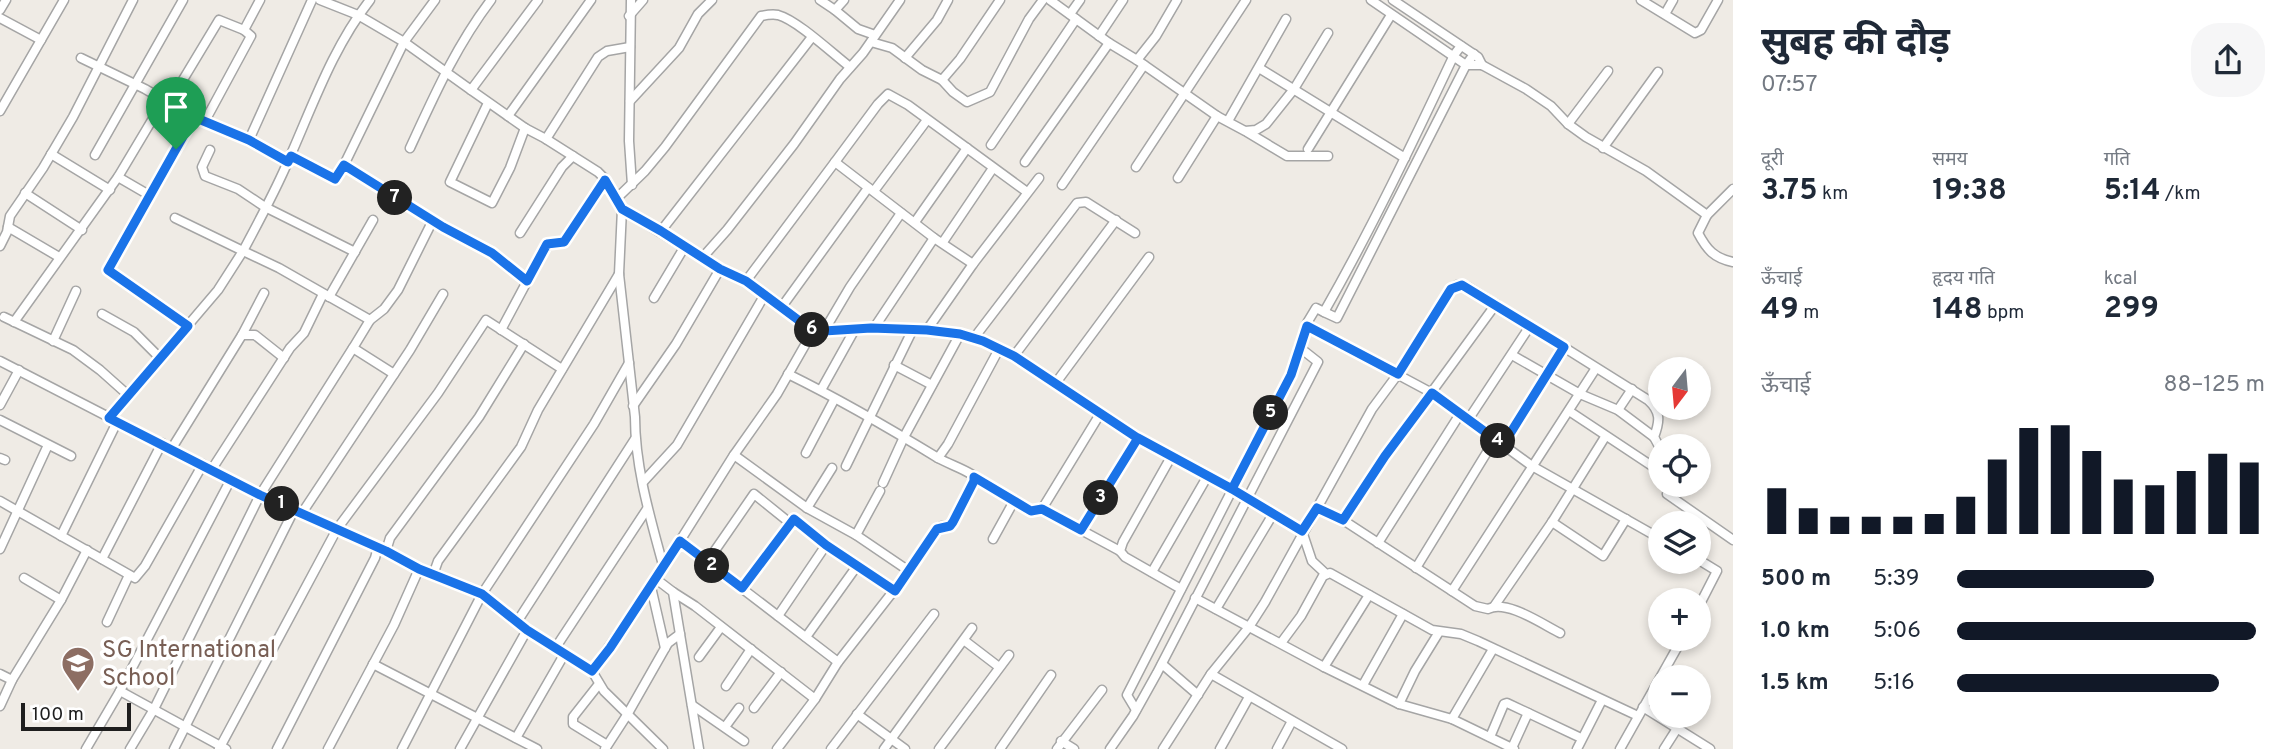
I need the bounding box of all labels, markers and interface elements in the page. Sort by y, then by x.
text: सुबह की दौड़ [1761,20,1950,69]
button: share [2191,23,2265,97]
text: 07:57 [1761,71,1817,100]
pin [146,77,206,149]
icon: arrive [157,88,195,126]
text: दूरी [1761,148,1784,172]
text: समय [1932,148,1968,172]
text: गति [2104,148,2130,172]
text: 3.75 [1761,173,1817,210]
text: 19:38 [1932,173,2007,210]
text: 5:14 [2104,173,2161,210]
pin: 7 [378,180,412,216]
text: km [1817,182,1848,206]
text: /km [2161,182,2201,206]
text: 7 [389,185,400,209]
text: ऊँचाई [1761,267,1802,291]
text: हृदय गति [1932,267,1995,291]
text: kcal [2104,267,2137,291]
text: 299 [2104,291,2159,328]
text: 49 [1761,292,1799,329]
text: 148 [1932,292,1983,329]
text: m [1799,301,1819,325]
text: bpm [1983,301,2024,325]
pin: 6 [794,312,830,348]
text: 6 [806,317,817,341]
north arrow [1648,357,1712,420]
map controls [1648,357,1711,728]
text: 88–125 m [2163,371,2265,400]
text: ऊँचाई [1761,372,1811,401]
pin: 5 [1254,396,1288,430]
text: 5 [1265,400,1276,424]
pin: 4 [1480,424,1516,458]
text: 4 [1491,428,1504,452]
button: locate [1648,434,1711,497]
pin: 3 [1084,480,1118,516]
text: 3 [1095,485,1106,509]
pin: 1 [264,486,300,522]
text: 1 [278,491,285,515]
button: layers [1648,511,1711,574]
pin: 2 [694,548,730,584]
text: 2 [706,553,717,577]
text: 500 m [1761,565,1831,594]
text: 5:39 [1873,565,1920,594]
button: + [1648,588,1711,651]
text: 1.0 km [1761,617,1830,646]
text: 5:06 [1873,617,1921,646]
place label: SG International School [102,636,276,694]
school or university icon: SG International School [59,644,97,693]
button: − [1648,665,1711,728]
text: 1.5 km [1761,669,1829,698]
text: 5:16 [1873,669,1915,698]
scale bar [21,700,131,732]
text: 100 m [32,703,84,727]

